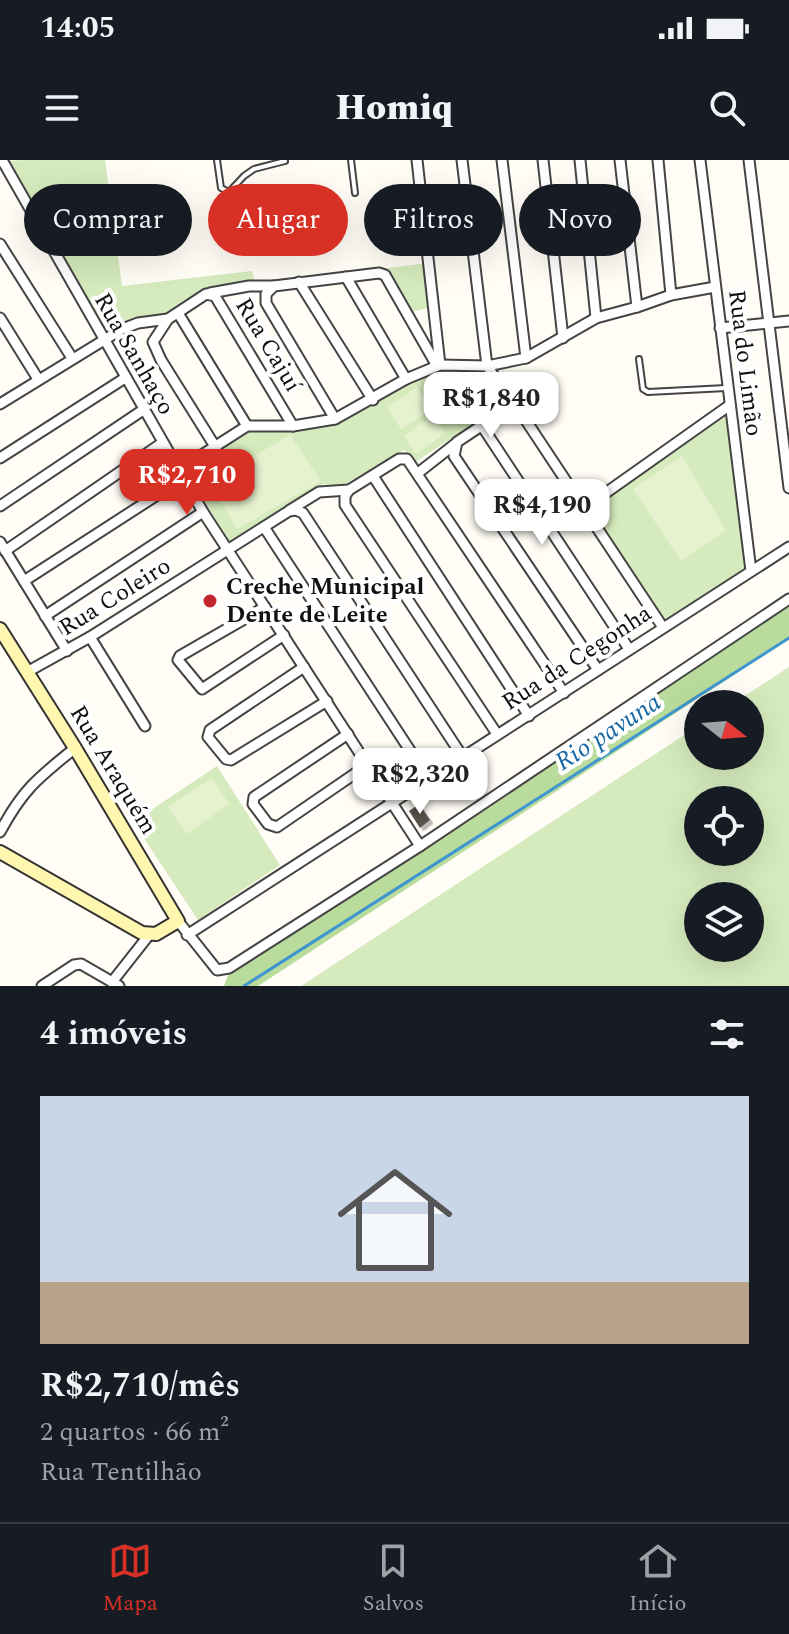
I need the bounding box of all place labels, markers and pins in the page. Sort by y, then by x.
pin: R$1,840 [417,372,565,440]
pin: R$2,710 [113,449,261,517]
pin: R$4,190 [468,479,616,547]
place label: Creche Municipal Dente de Leite [226,569,425,633]
marker: Creche Municipal Dente de Leite [201,592,219,610]
pin: R$2,320 [346,748,494,816]

